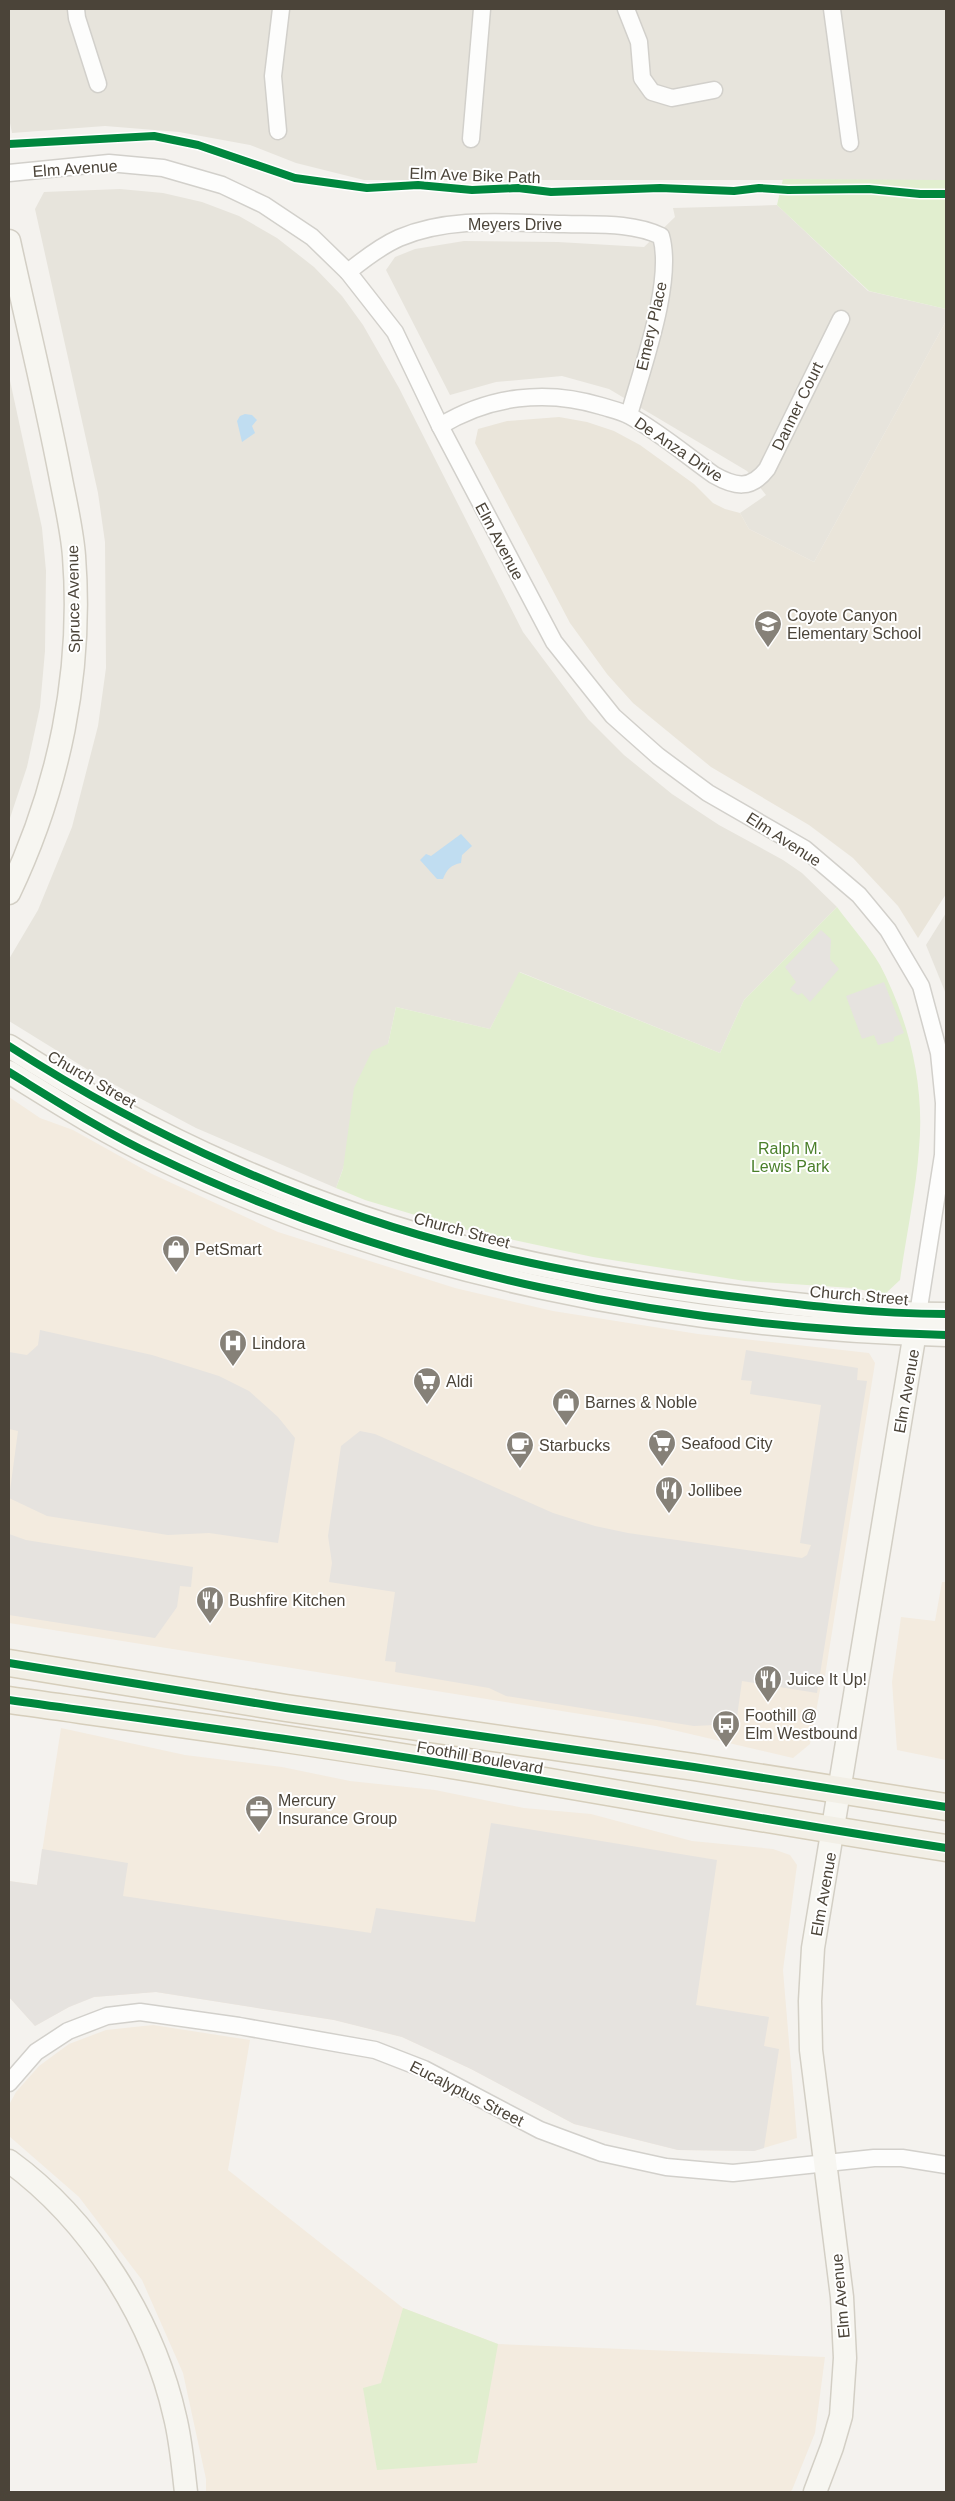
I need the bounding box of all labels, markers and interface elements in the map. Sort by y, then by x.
street label: Elm Avenue [32,157,118,180]
street label: Elm Ave Bike Path [409,165,541,186]
street label: Meyers Drive [468,216,562,233]
street label: Emery Place [633,280,670,372]
street label: Danner Court [769,359,826,453]
street label: De Anza Drive [632,414,726,485]
street label: Elm Avenue [472,500,527,583]
street label: Spruce Avenue [64,545,83,653]
place label: Coyote Canyon Elementary School [787,607,921,642]
school or university icon: Coyote Canyon Elementary School [753,609,783,648]
street label: Elm Avenue [743,809,824,870]
street label: Church Street [45,1047,139,1112]
park label: Ralph M. Lewis Park [751,1140,830,1175]
street label: Church Street [412,1209,512,1252]
shop icon: PetSmart [161,1234,191,1273]
place label: PetSmart [195,1241,262,1258]
street label: Church Street [809,1283,909,1308]
hospital icon: Lindora [218,1328,248,1367]
place label: Lindora [252,1335,305,1352]
street label: Elm Avenue [891,1348,922,1434]
supermarket icon: Aldi [412,1366,442,1405]
place label: Aldi [446,1373,473,1390]
shop icon: Barnes & Noble [551,1387,581,1426]
place label: Barnes & Noble [585,1394,697,1411]
supermarket icon: Seafood City [647,1428,677,1467]
cafe icon: Starbucks [505,1430,535,1469]
place label: Seafood City [681,1435,773,1452]
place label: Starbucks [539,1437,610,1454]
restaurant icon: Jollibee [654,1475,684,1514]
place label: Jollibee [688,1482,742,1499]
restaurant icon: Bushfire Kitchen [195,1585,225,1624]
place label: Bushfire Kitchen [229,1592,346,1609]
restaurant icon: Juice It Up! [753,1664,783,1703]
place label: Juice It Up! [787,1671,867,1688]
place label: Foothill @ Elm Westbound [745,1707,858,1742]
bus stop icon: Foothill @ Elm Westbound [711,1709,741,1748]
street label: Foothill Boulevard [415,1738,544,1777]
place label: Mercury Insurance Group [278,1792,397,1827]
office icon: Mercury Insurance Group [244,1794,274,1833]
street label: Elm Avenue [808,1851,839,1937]
street label: Eucalyptus Street [407,2057,527,2130]
street label: Elm Avenue [828,2253,853,2339]

